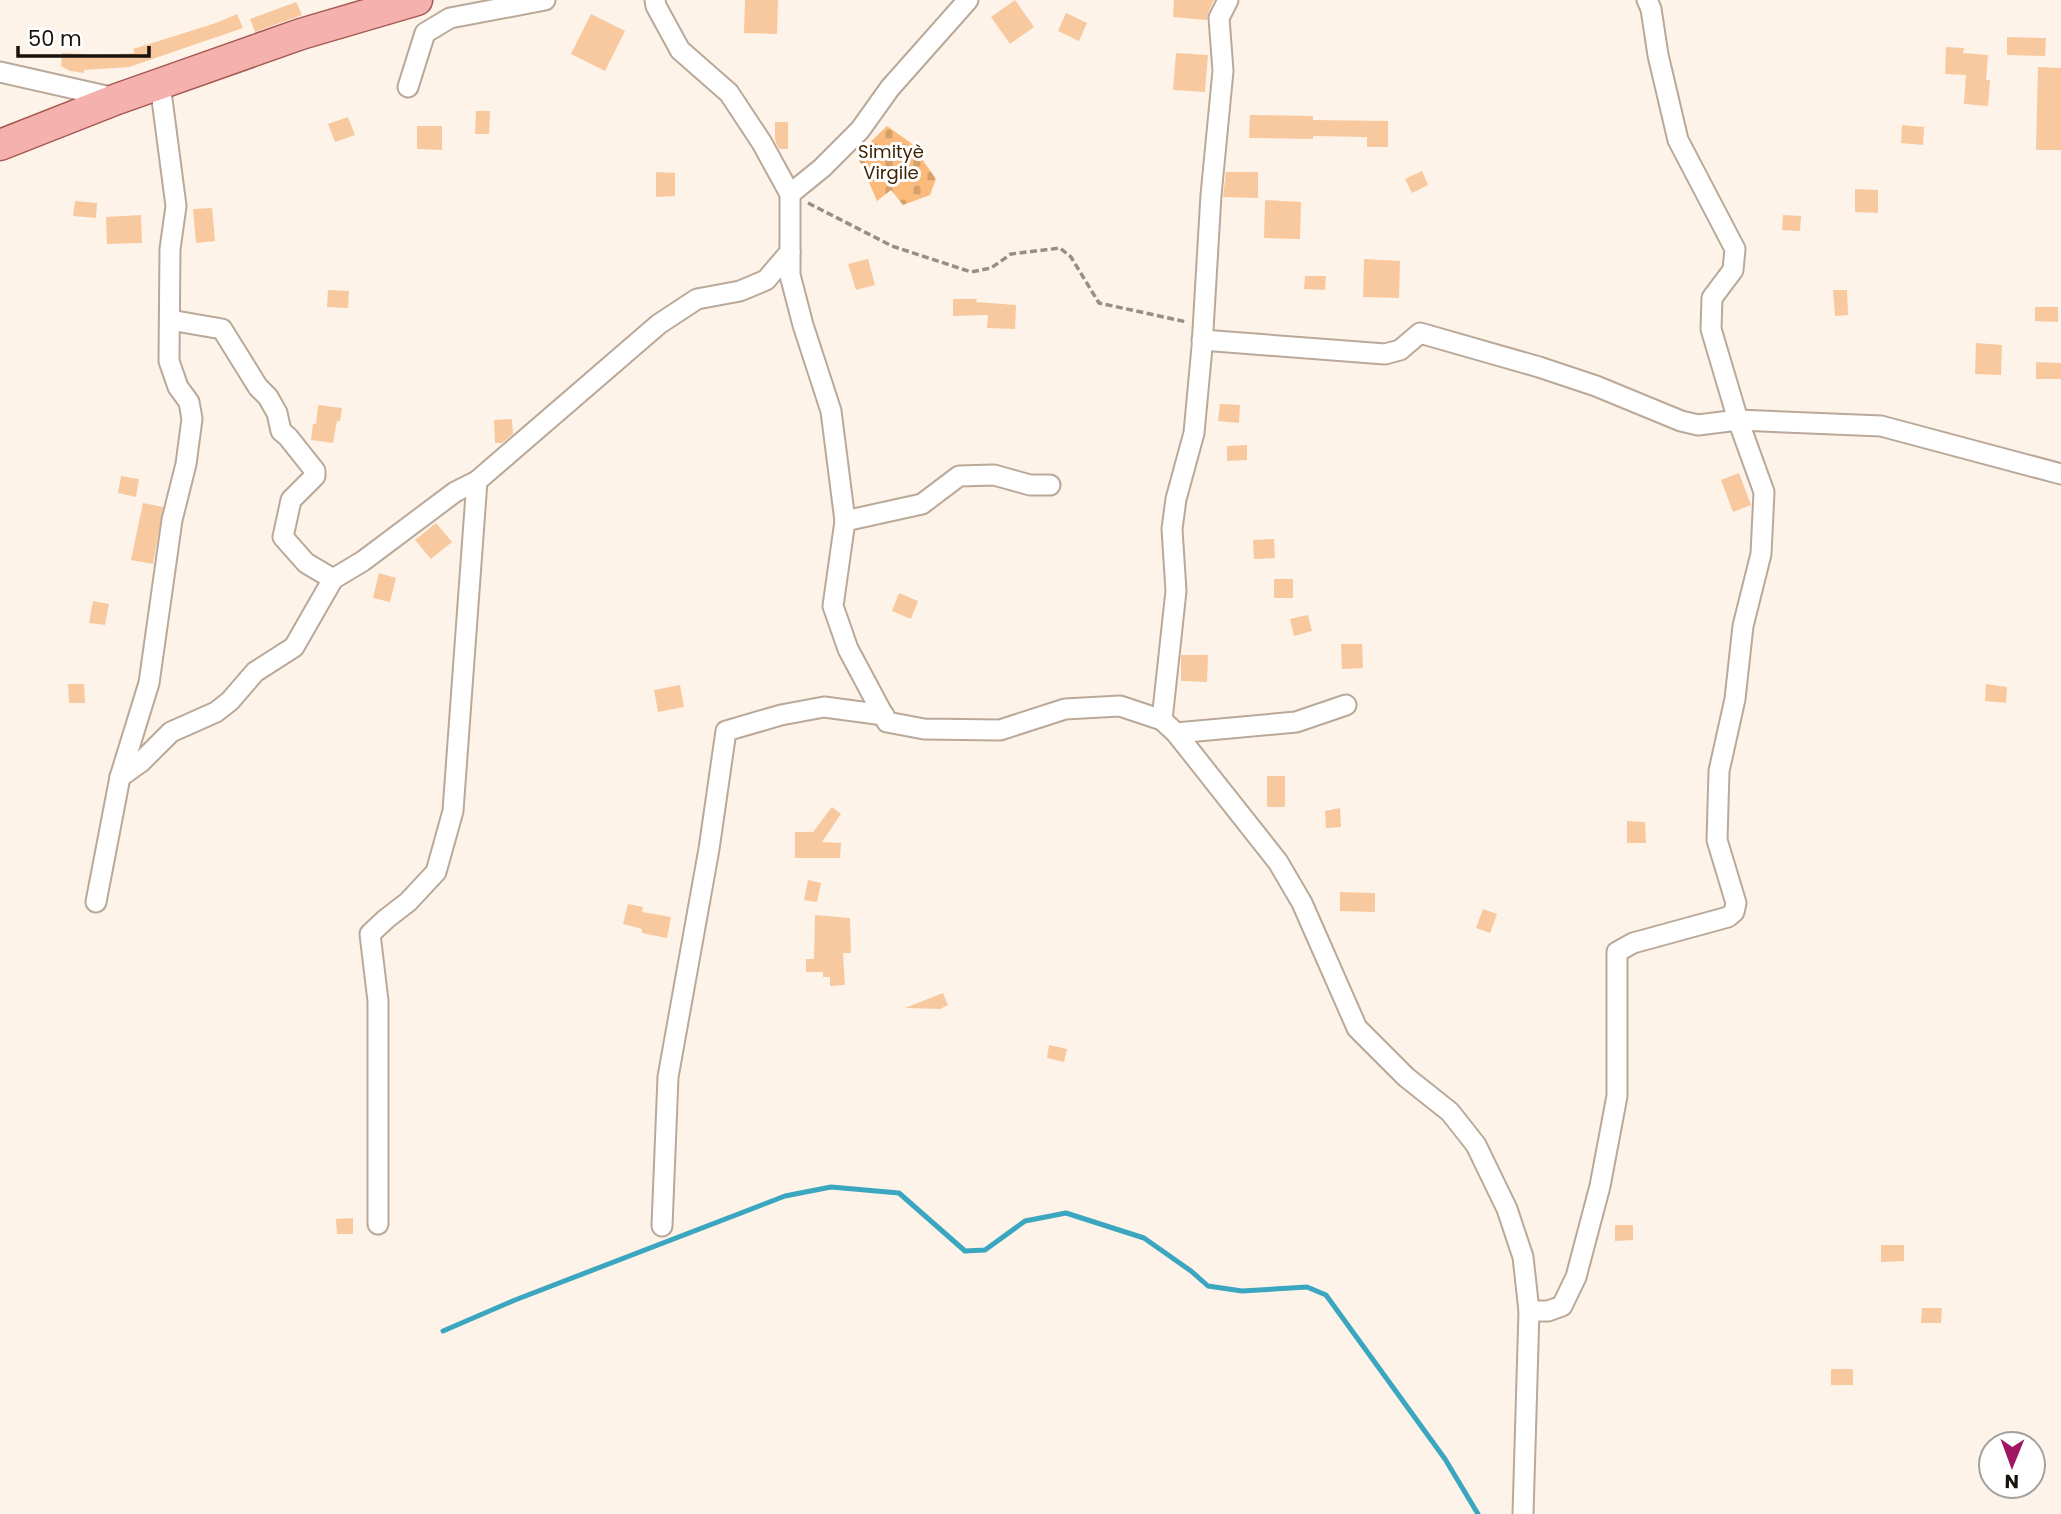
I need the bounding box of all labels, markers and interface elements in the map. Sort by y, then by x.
scale bar [18,14,149,58]
text: 50 m [28,24,82,53]
park label: Simityè Virgile [858,139,924,185]
north arrow [1977,1430,2047,1500]
text: N [2004,1468,2019,1495]

